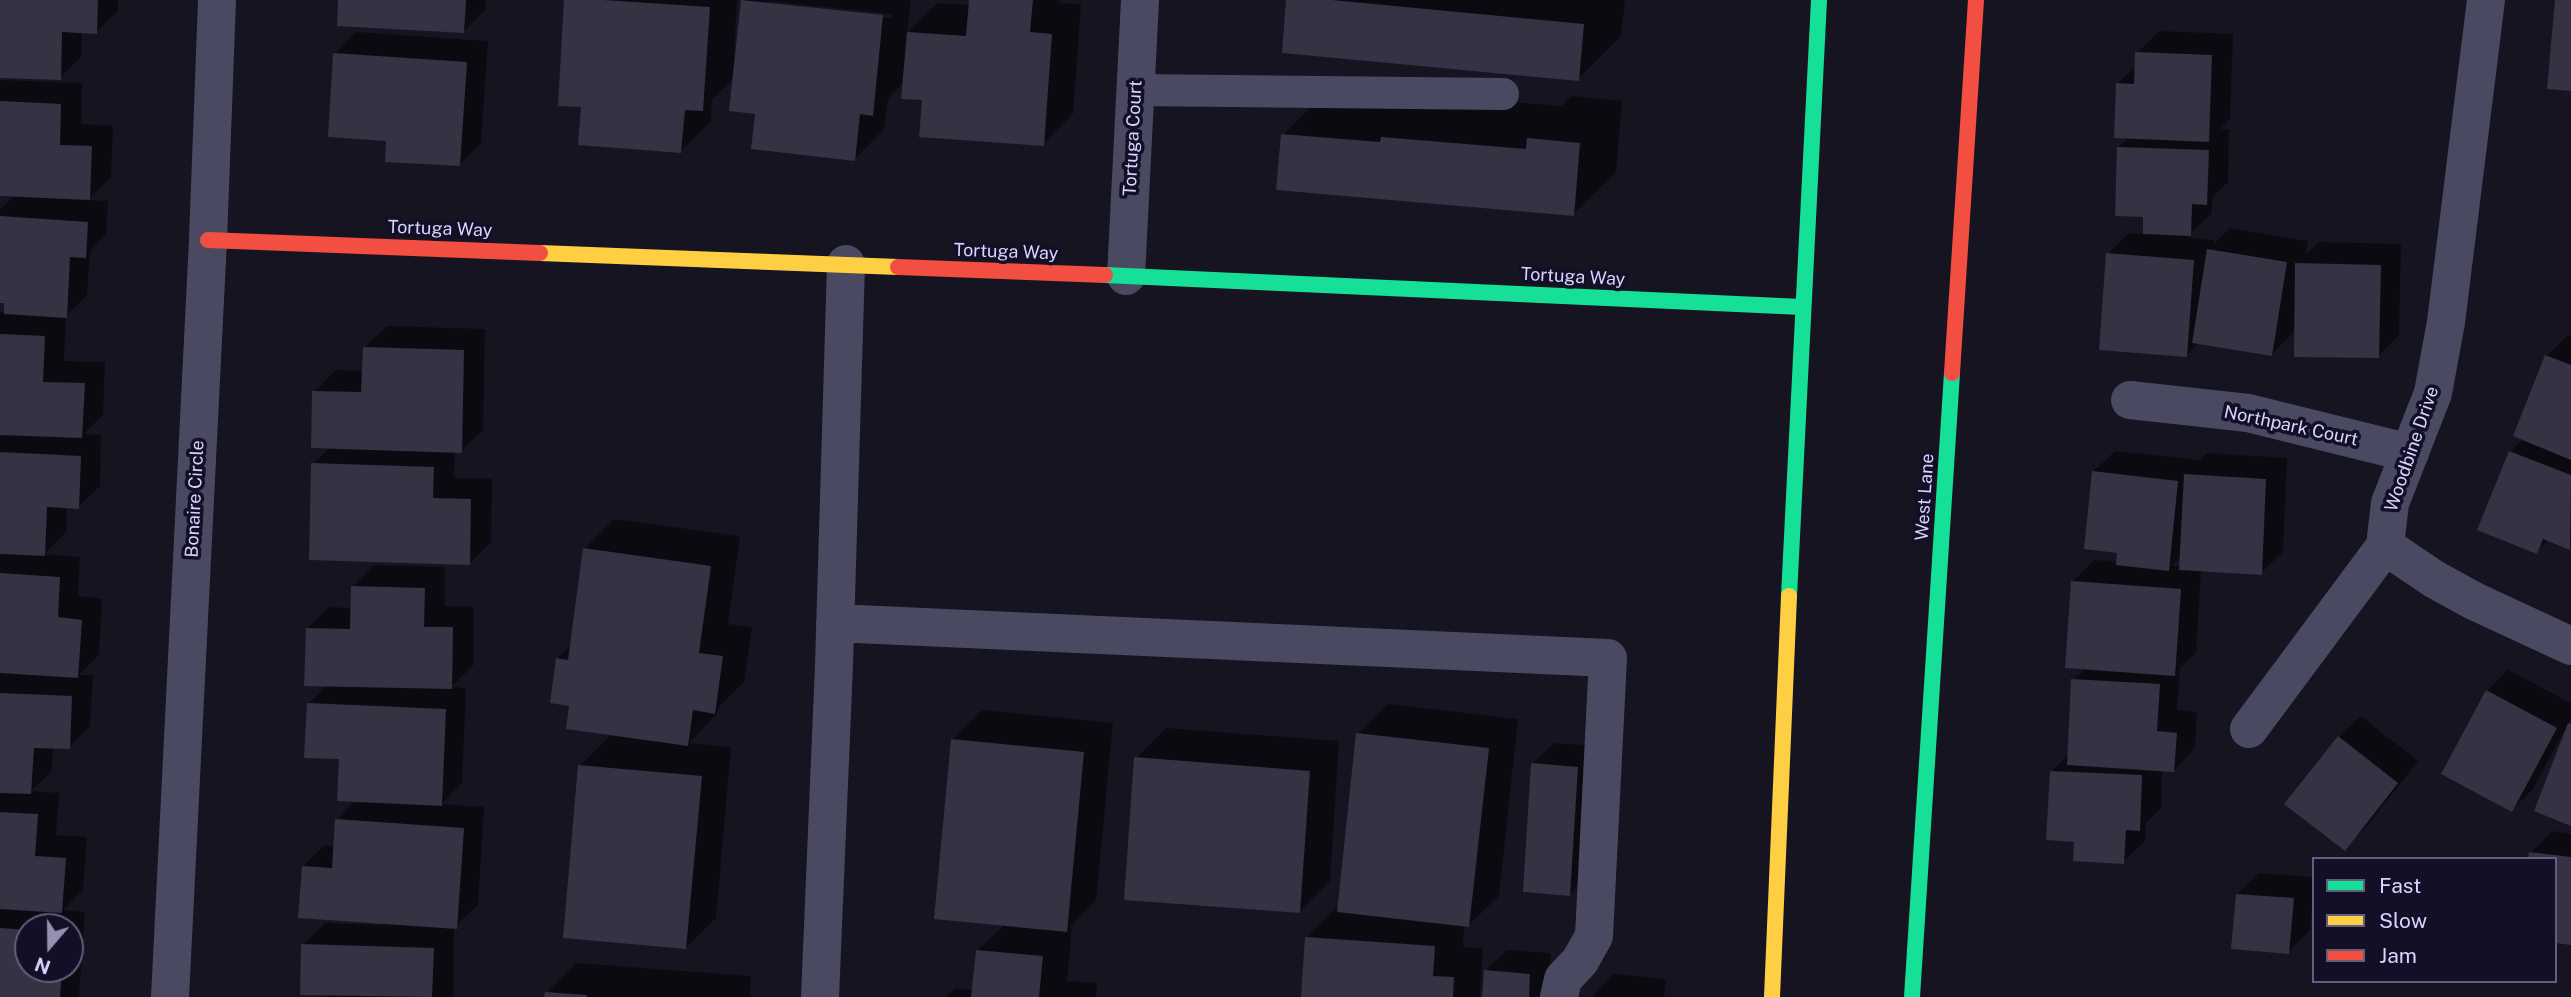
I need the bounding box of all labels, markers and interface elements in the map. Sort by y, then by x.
street label: Tortuga Court [1119,80,1147,196]
street label: Tortuga Way [387,216,493,242]
street label: Tortuga Way [953,239,1059,265]
street label: Tortuga Way [1520,263,1626,291]
street label: Woodbine Drive [2380,384,2444,514]
street label: Northpark Court [2222,401,2360,451]
street label: Bonaire Circle [181,440,209,558]
street label: West Lane [1911,453,1939,541]
legend [2312,857,2557,983]
text: Fast [2379,873,2421,898]
text: Slow [2379,908,2427,933]
north arrow [14,913,84,983]
text: Jam [2379,943,2417,968]
text: N [32,953,53,979]

